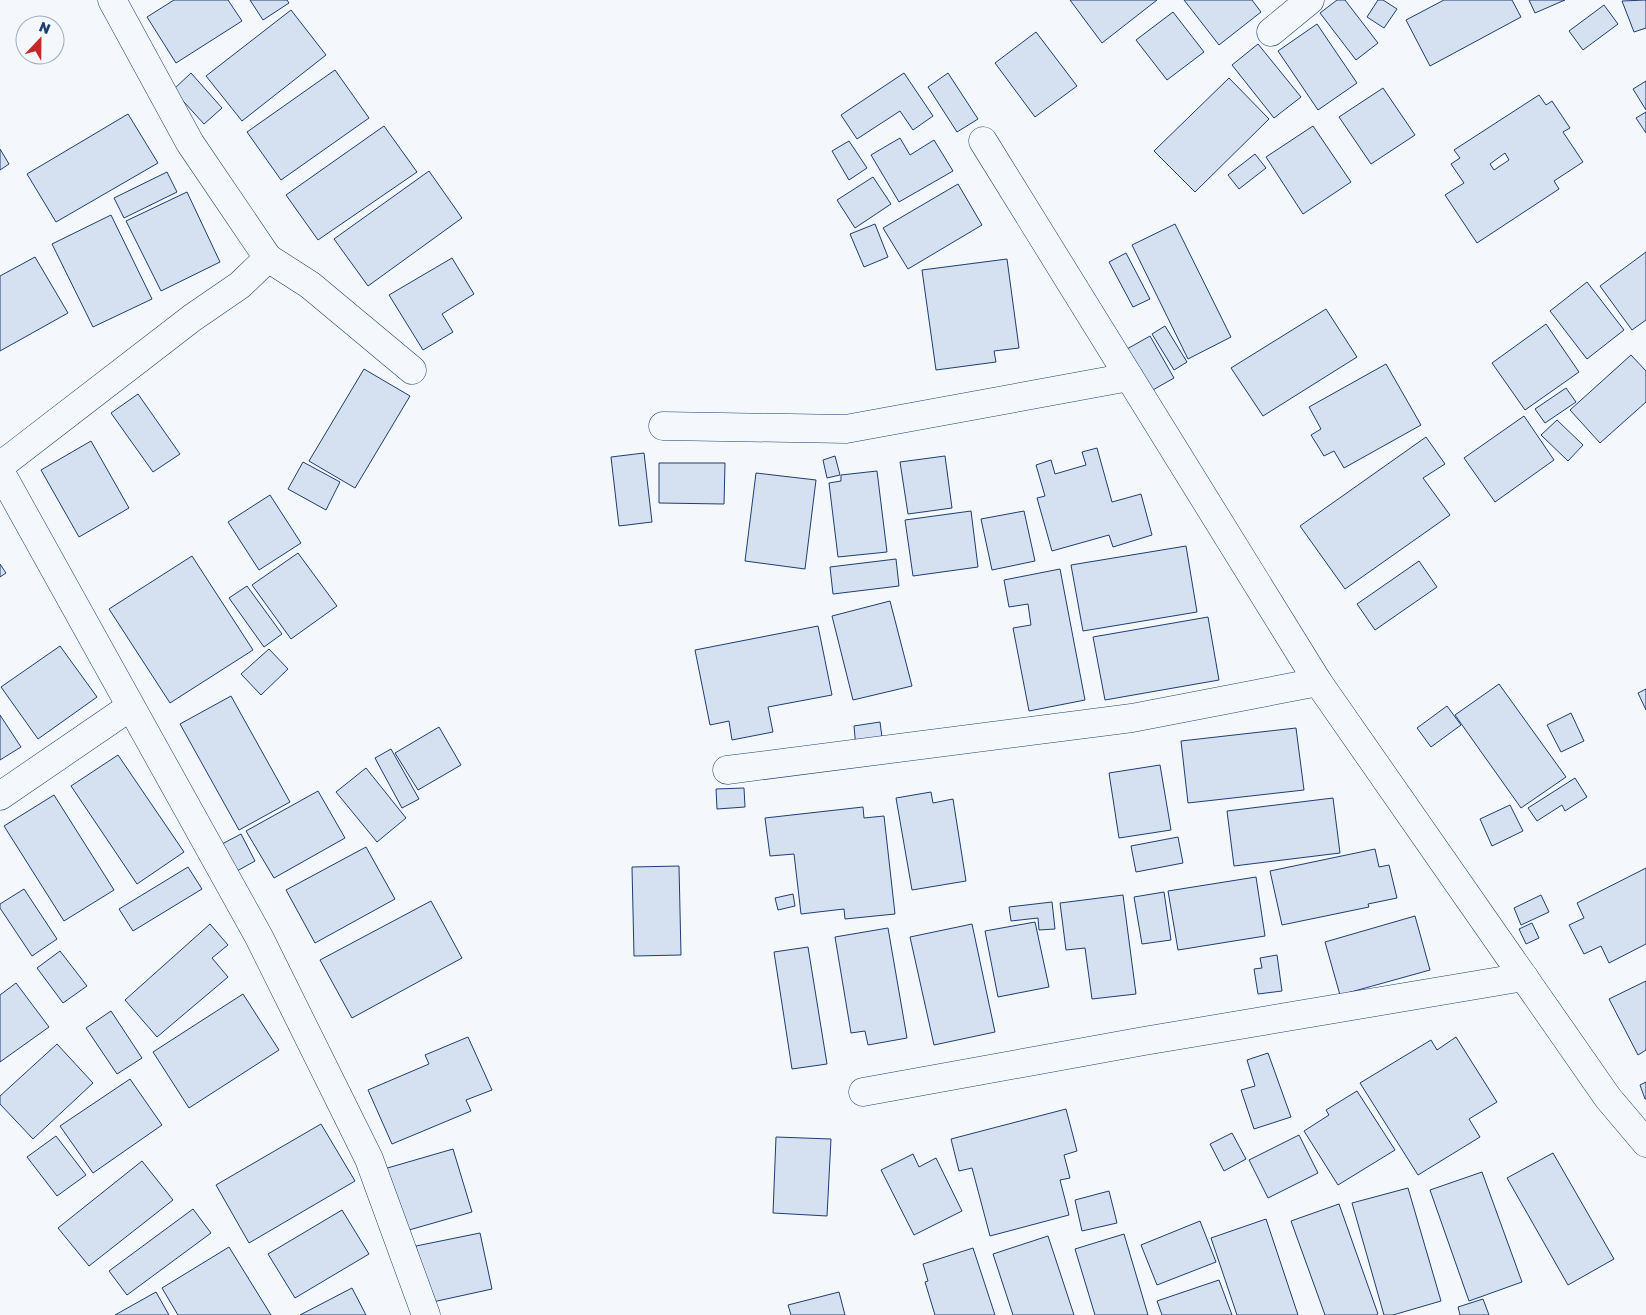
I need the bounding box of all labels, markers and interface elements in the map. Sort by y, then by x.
north arrow [15,15,65,65]
text: N [37,18,53,37]

